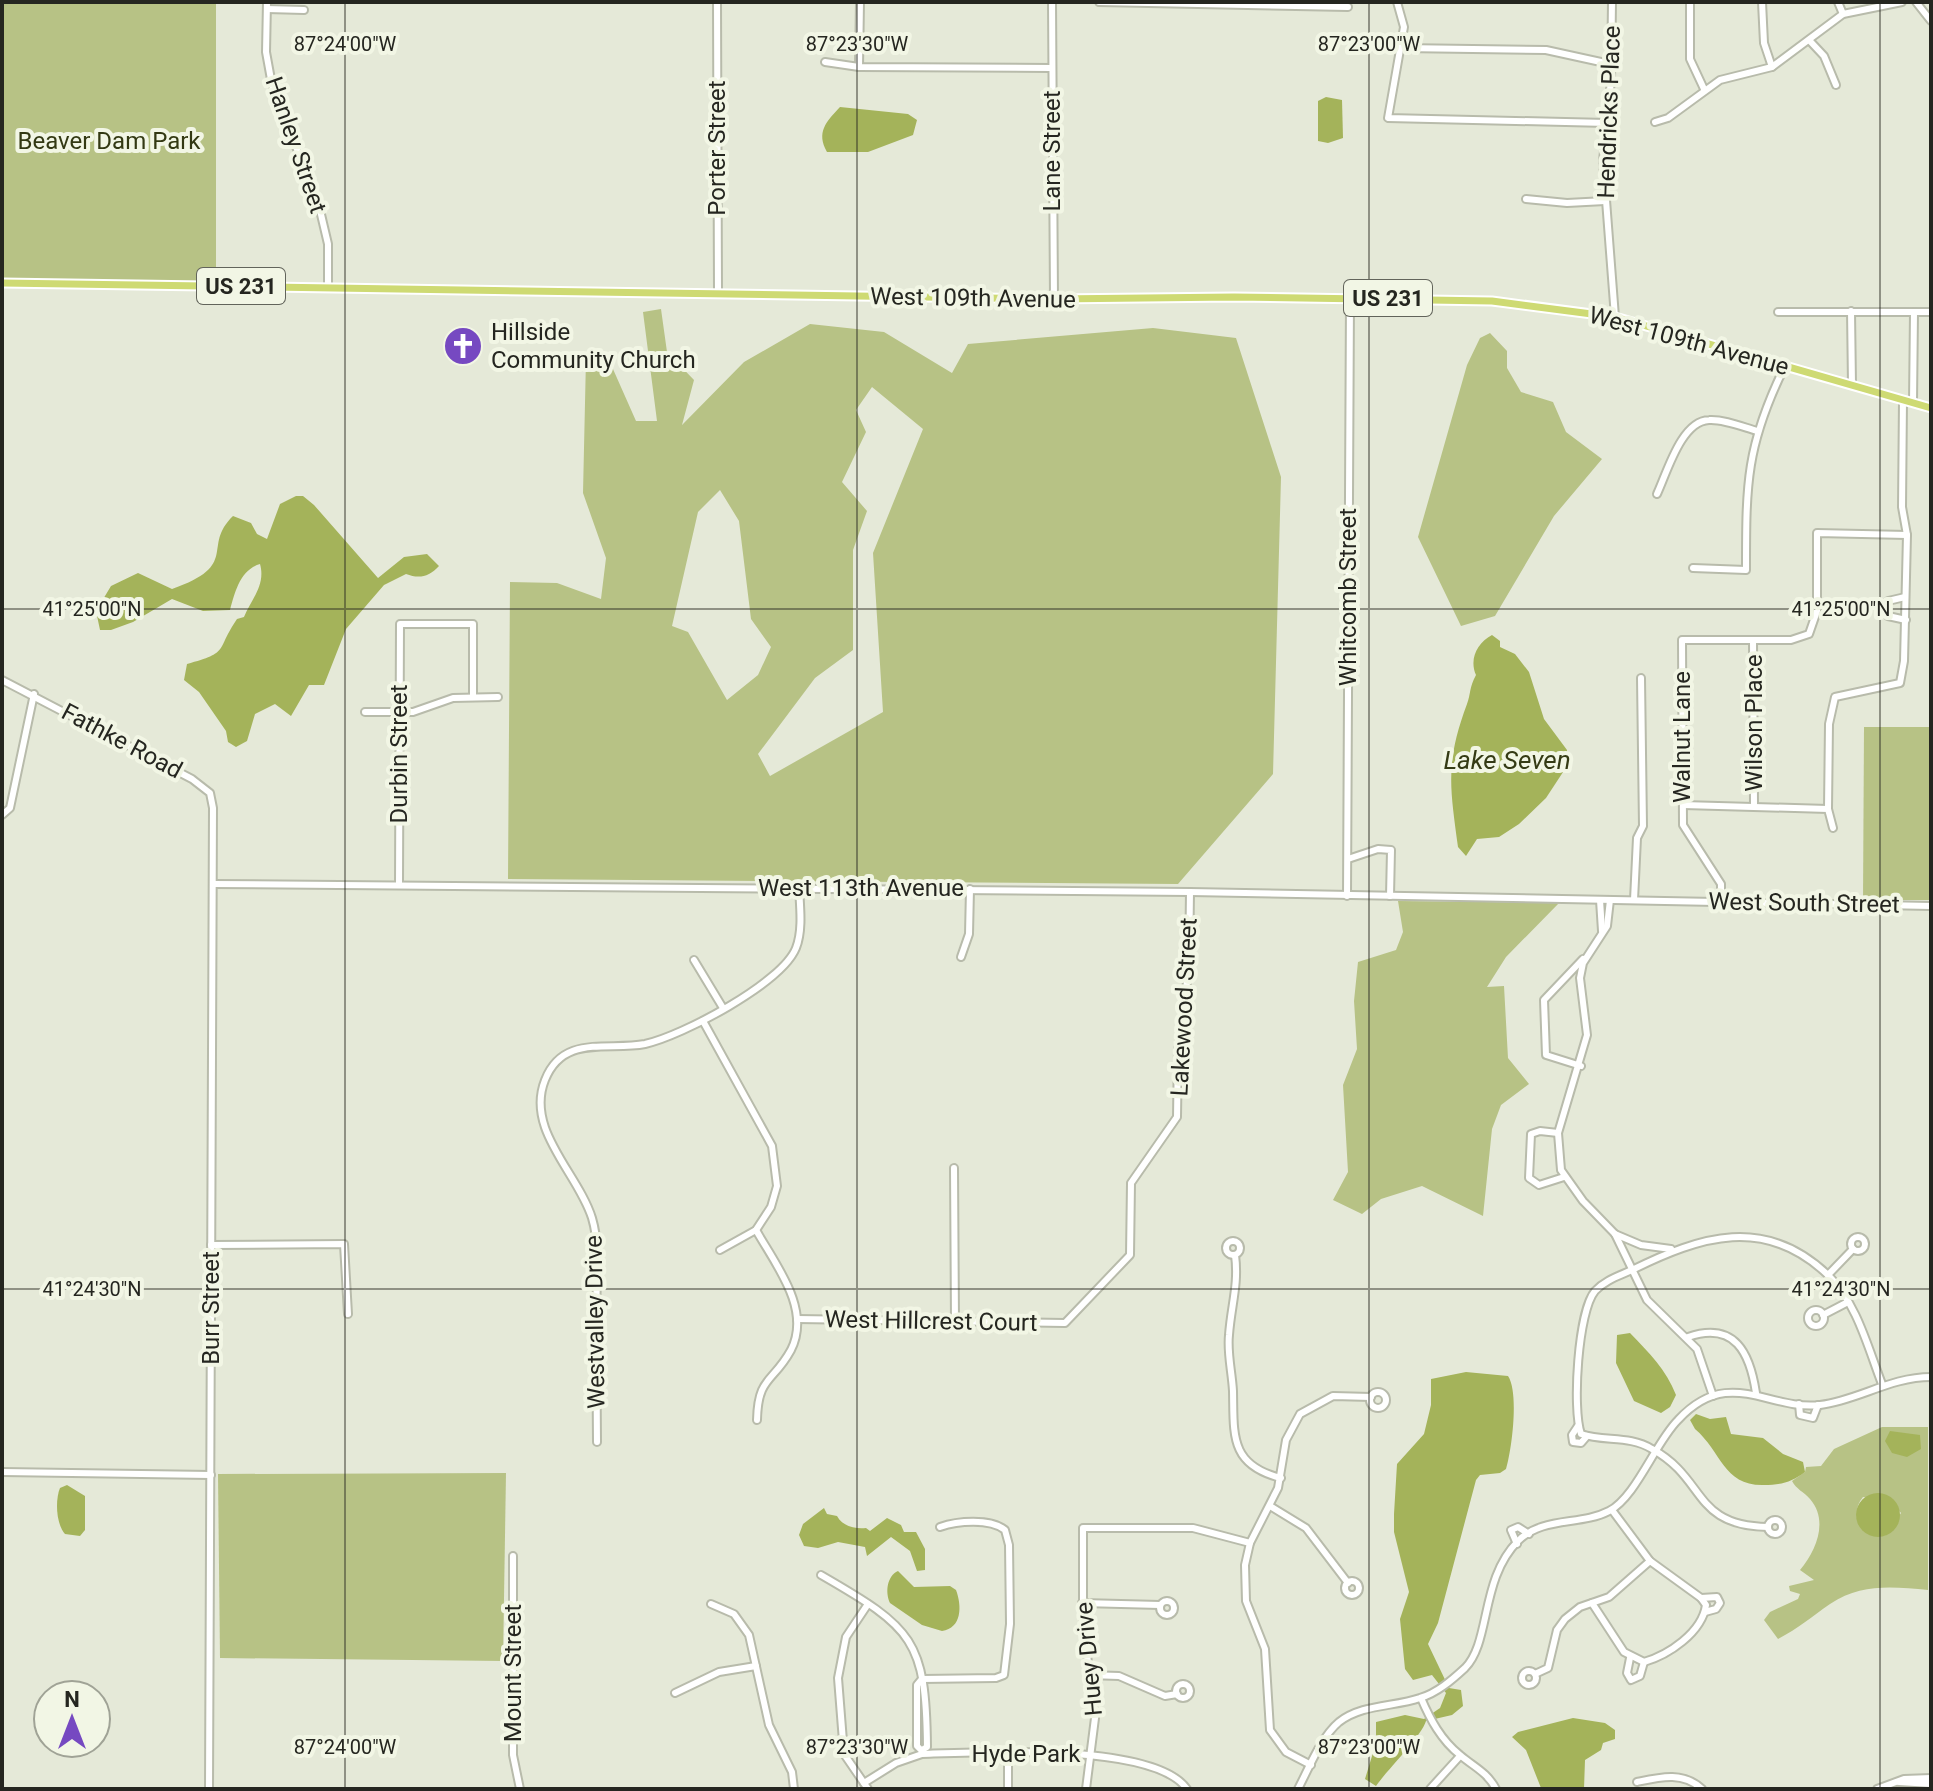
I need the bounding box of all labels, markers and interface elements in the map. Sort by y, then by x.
street label: Hendricks Place [1592,25,1626,199]
text: 87°24'00"W [294,32,397,56]
text: 87°23'30"W [806,32,909,56]
text: 87°23'00"W [1318,32,1421,56]
street label: Hanley Street [260,73,332,217]
street label: Porter Street [703,80,731,216]
street label: Lane Street [1038,90,1066,212]
park label: Beaver Dam Park [17,127,201,155]
road number: US 231 [197,268,285,304]
road number: US 231 [1344,280,1432,316]
street label: West 109th Avenue [870,282,1076,314]
street label: West 109th Avenue [1586,301,1792,381]
place label: Hillside Community Church [491,318,696,374]
church icon: Hillside Community Church [442,325,484,367]
street label: Whitcomb Street [1334,508,1362,686]
text: 41°25'00"N [42,597,142,621]
text: 41°25'00"N [1791,597,1891,621]
street label: Wilson Place [1740,654,1768,792]
street label: Walnut Lane [1668,671,1696,803]
street label: Durbin Street [385,684,413,823]
street label: Fathke Road [57,697,187,785]
water label: Lake Seven [1443,745,1571,775]
street label: West 113th Avenue [758,874,964,902]
street label: West South Street [1708,887,1900,919]
street label: Lakewood Street [1165,917,1203,1097]
street label: Westvalley Drive [579,1235,611,1409]
street label: Burr Street [197,1251,225,1365]
text: 41°24'30"N [42,1277,142,1301]
text: 41°24'30"N [1791,1277,1891,1301]
street label: West Hillcrest Court [824,1305,1038,1337]
street label: Huey Drive [1070,1601,1108,1717]
street label: Mount Street [499,1604,527,1742]
north arrow [32,1679,112,1759]
text: N [64,1687,80,1712]
text: 87°24'00"W [294,1735,397,1759]
text: 87°23'30"W [806,1735,909,1759]
text: 87°23'00"W [1318,1735,1421,1759]
street label: Hyde Park [972,1740,1081,1768]

